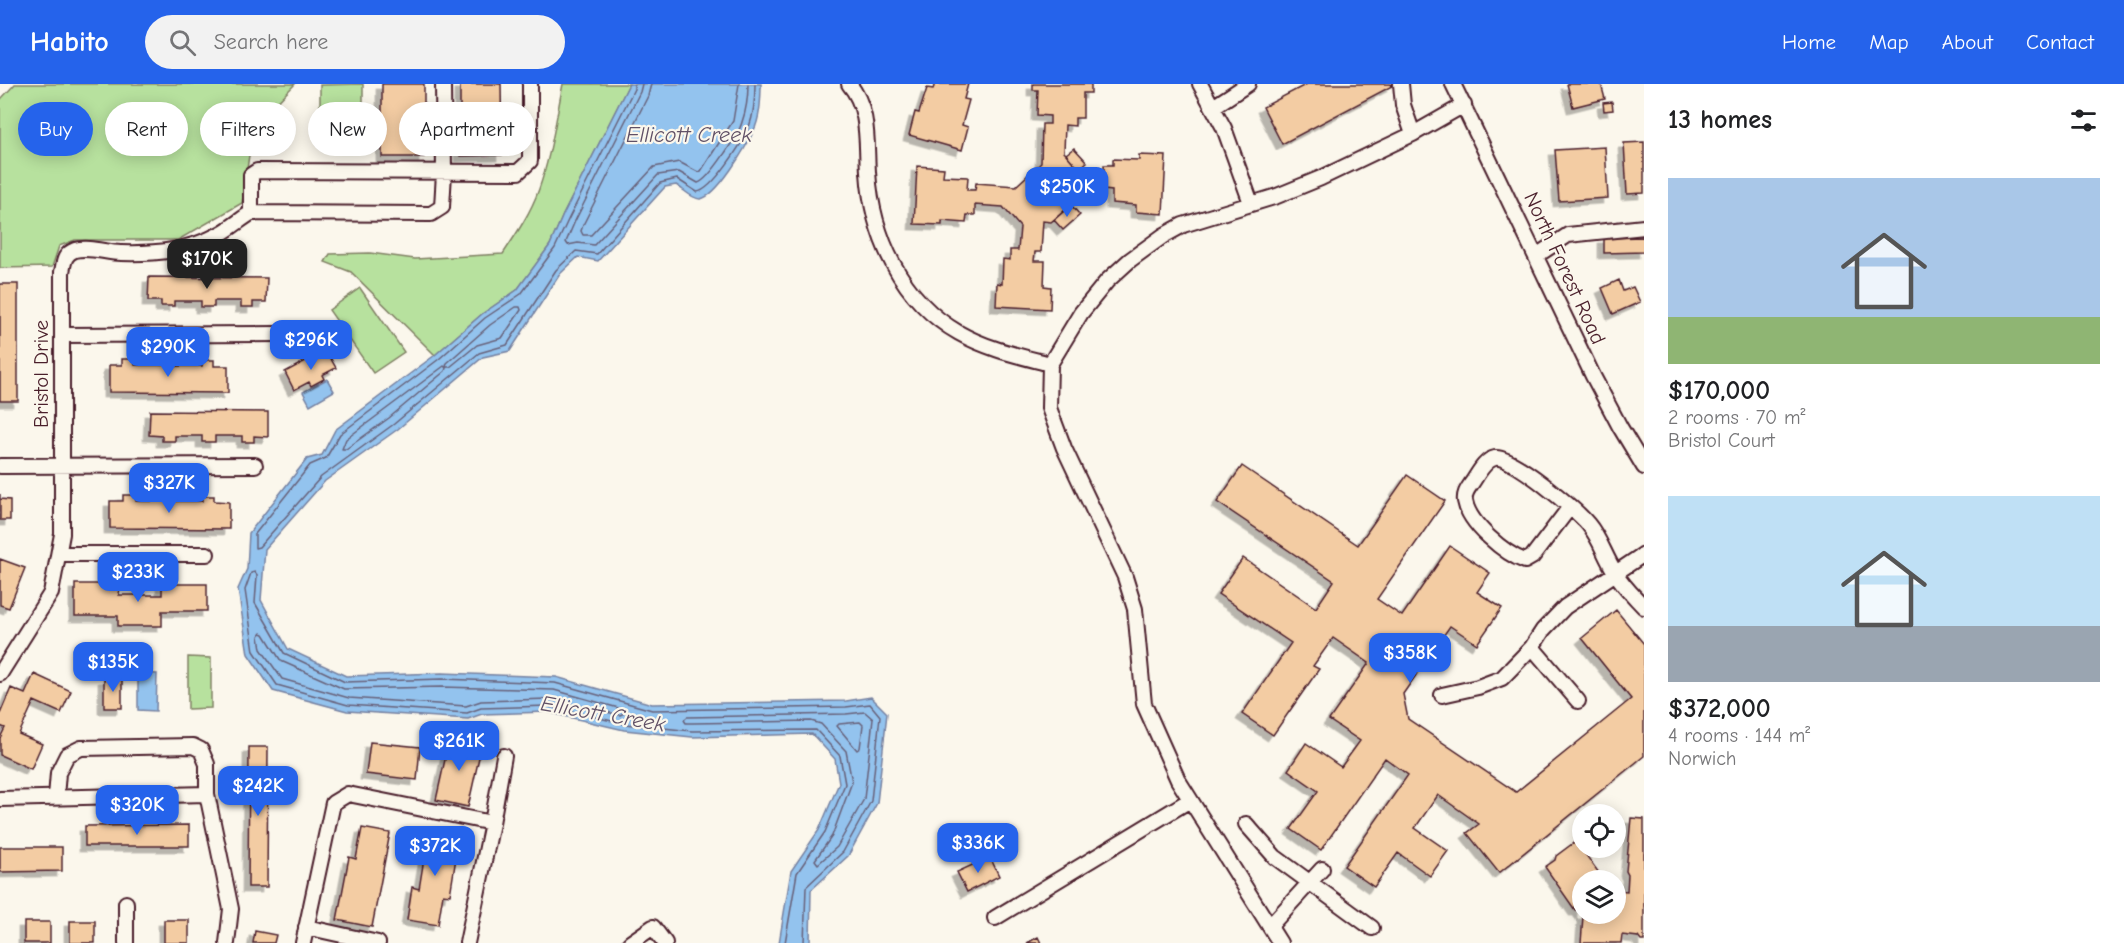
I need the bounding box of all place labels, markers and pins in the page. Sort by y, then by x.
pin: $250K [1025,167,1109,218]
pin: $170K [165,239,249,290]
pin: $296K [269,320,353,371]
pin: $290K [126,327,210,378]
pin: $327K [127,463,211,514]
pin: $233K [96,552,180,603]
pin: $358K [1368,633,1452,684]
pin: $135K [71,642,155,693]
pin: $261K [417,721,501,772]
pin: $242K [216,766,300,817]
pin: $320K [95,785,179,836]
pin: $336K [936,823,1020,874]
pin: $372K [393,826,477,877]

